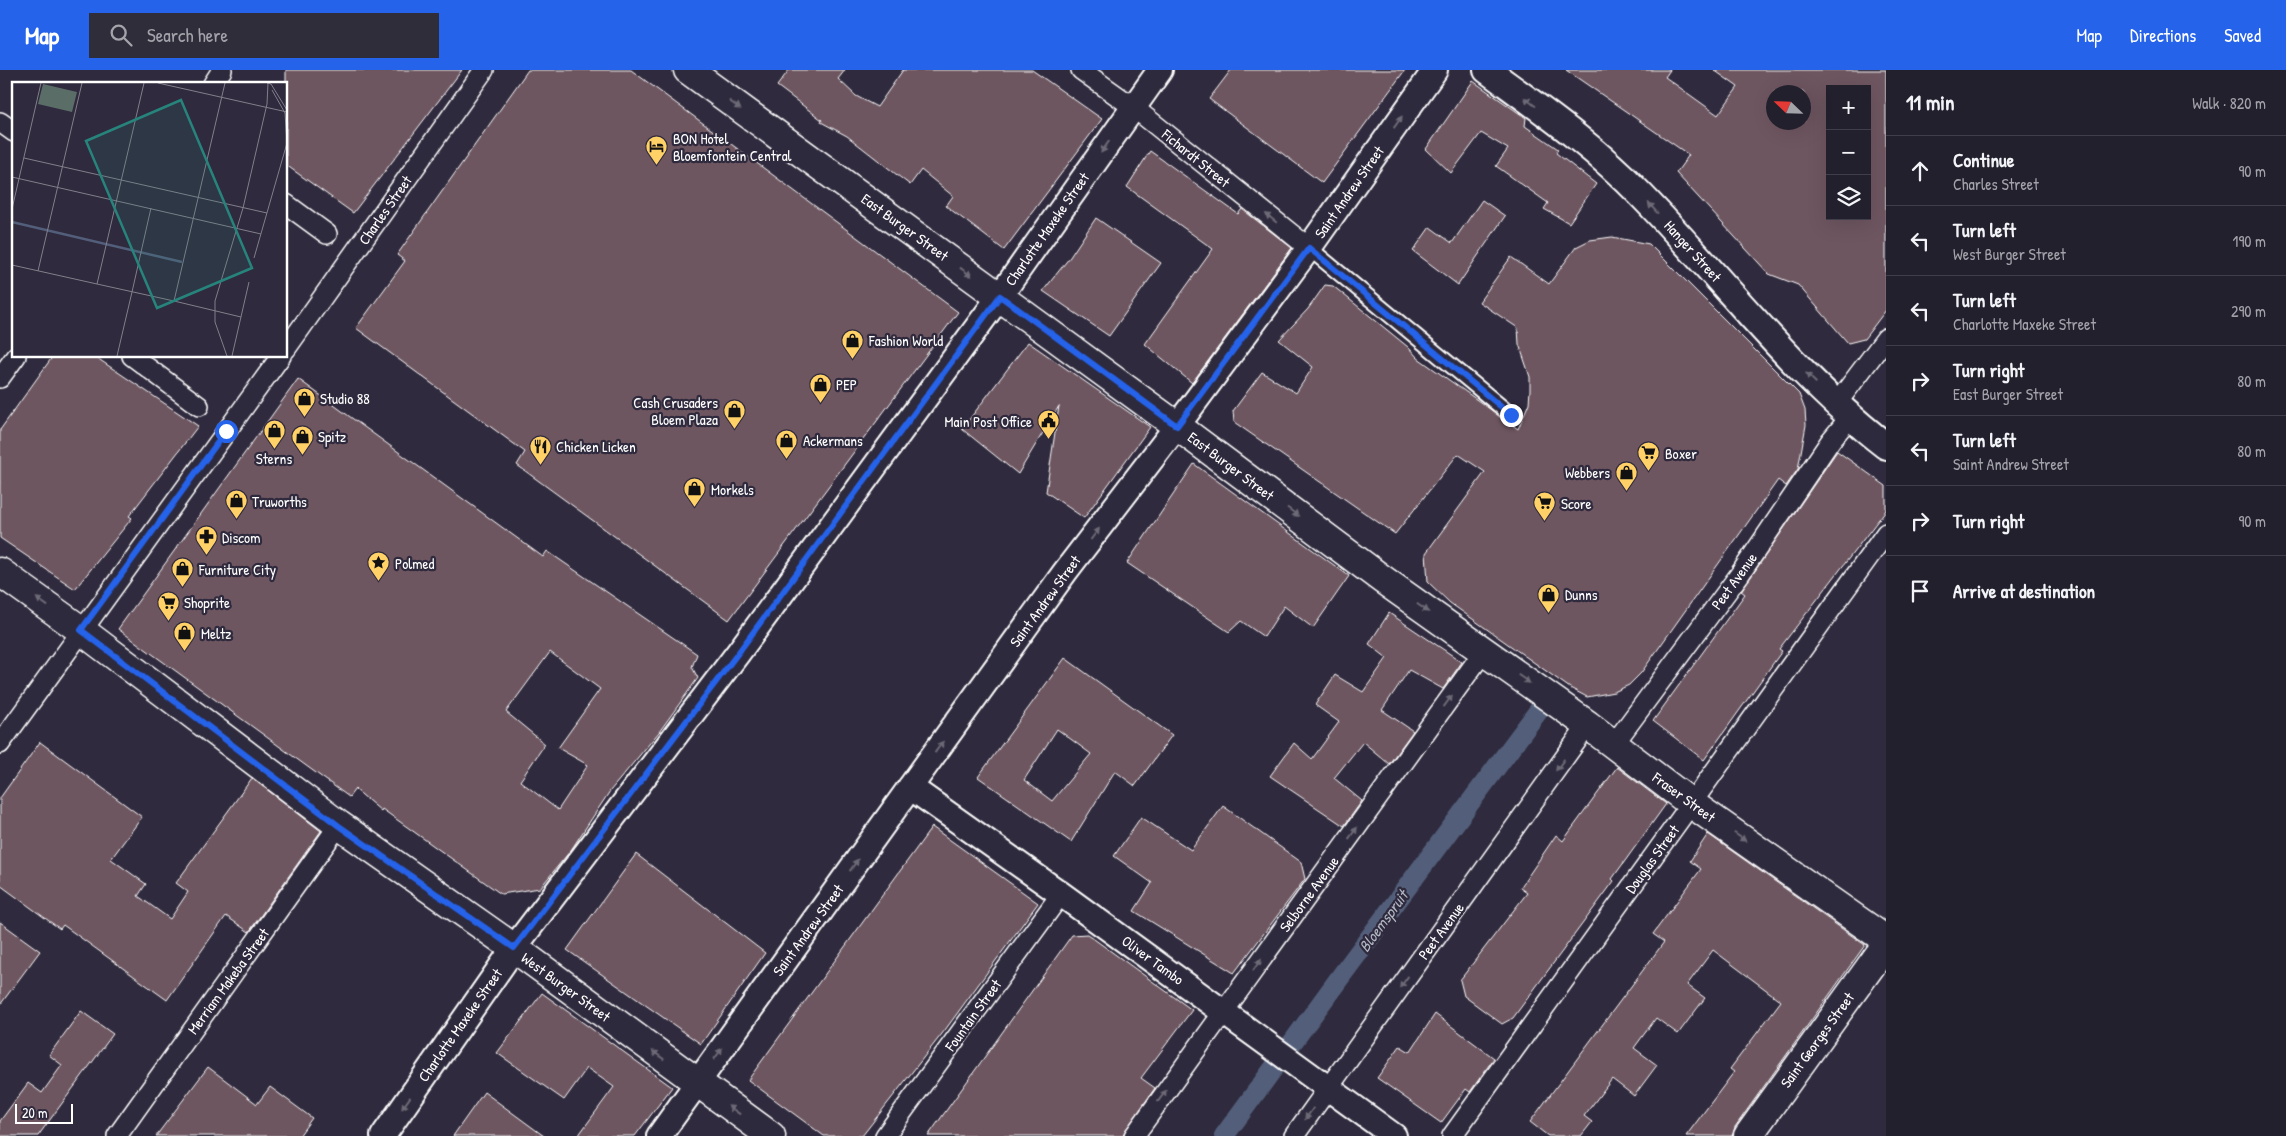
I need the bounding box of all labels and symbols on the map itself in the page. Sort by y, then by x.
inset map [12,82,288,358]
north arrow [1766,85,1811,130]
one-way arrow [1523,97,1537,107]
one-way arrow [728,100,742,110]
one-way arrow [1393,115,1403,129]
street label: Fichardt Street [1157,123,1235,193]
place label: BON Hotel Bloemfontein Central [673,128,792,166]
hotel icon: BON Hotel Bloemfontein Central [645,135,669,166]
one-way arrow [1100,140,1110,154]
street label: Saint Andrew Street [1309,141,1389,242]
street label: Charlotte Maxeke Street [1000,167,1095,290]
street label: Charles Street [353,170,417,249]
street label: East Burger Street [857,188,954,266]
one-way arrow [1647,202,1659,214]
one-way arrow [1265,212,1278,223]
street label: Hanger Street [1660,216,1727,287]
one-way arrow [959,267,973,277]
shop icon: Fashion World [841,328,865,359]
place label: Fashion World [868,330,943,351]
shop icon: PEP [808,372,832,403]
one-way arrow [1806,372,1818,384]
place label: PEP [836,374,857,395]
shop icon: Studio 88 [292,386,316,417]
place label: Studio 88 [320,388,370,409]
place label: Cash Crusaders Bloem Plaza [633,392,718,430]
shop icon: Cash Crusaders Bloem Plaza [722,399,746,430]
route end [1500,404,1523,427]
public building icon: Main Post Office [1036,409,1060,440]
place label: Main Post Office [945,411,1032,432]
shop icon: Sterns [262,418,286,449]
route start [215,420,238,443]
shop icon: Spitz [290,424,314,455]
place label: Spitz [318,426,347,447]
street label: East Burger Street [1184,427,1279,506]
shop icon: Ackermans [775,428,799,459]
place label: Ackermans [803,430,863,451]
restaurant icon: Chicken Licken [528,434,552,465]
place label: Chicken Licken [556,436,636,457]
supermarket icon: Boxer [1637,441,1661,472]
place label: Boxer [1665,443,1697,464]
place label: Sterns [256,448,292,469]
shop icon: Webbers [1614,460,1638,491]
place label: Webbers [1565,462,1610,483]
shop icon: Morkels [683,477,707,508]
place label: Morkels [711,479,754,500]
shop icon: Truworths [224,489,248,520]
place label: Truworths [252,491,307,512]
supermarket icon: Score [1533,491,1557,522]
place label: Score [1561,493,1592,514]
one-way arrow [1286,507,1300,517]
pharmacy icon: Discom [194,525,218,556]
place label: Discom [222,527,260,548]
one-way arrow [1089,527,1100,540]
street label: Peet Avenue [1706,548,1762,614]
street label: Saint Andrew Street [1005,550,1086,651]
place icon: Polmed [367,551,391,582]
place label: Polmed [395,553,434,574]
shop icon: Furniture City [171,557,195,588]
place label: Furniture City [198,559,276,580]
shop icon: Dunns [1537,582,1561,613]
place label: Dunns [1565,584,1598,605]
supermarket icon: Shoprite [156,590,180,621]
place label: Shoprite [184,592,230,613]
one-way arrow [35,597,49,607]
one-way arrow [1417,603,1430,613]
shop icon: Meltz [173,621,197,652]
place label: Meltz [201,623,232,644]
one-way arrow [1517,674,1531,684]
one-way arrow [1443,694,1453,708]
one-way arrow [933,741,944,754]
one-way arrow [1555,758,1565,772]
street label: Fraser Street [1647,766,1720,827]
street label: Douglas Street [1620,820,1684,897]
one-way arrow [1348,826,1358,840]
one-way arrow [1733,832,1747,842]
street label: Selborne Avenue [1274,852,1344,936]
one-way arrow [849,859,859,872]
street label: Saint Andrew Street [768,879,849,980]
water label: Bloemspruit [1353,884,1414,956]
street label: Peet Avenue [1413,898,1469,964]
street label: Merriam Makeba Street [182,923,274,1038]
street label: Oliver Tambo [1118,930,1188,990]
street label: West Burger Street [517,947,616,1027]
one-way arrow [1252,959,1263,972]
street label: Charlotte Maxeke Street [413,963,508,1086]
street label: Fountain Street [939,974,1007,1056]
one-way arrow [1399,975,1409,989]
street label: Saint Georges Street [1775,987,1859,1092]
one-way arrow [713,1048,724,1061]
one-way arrow [652,1049,665,1060]
one-way arrow [1157,1090,1167,1103]
one-way arrow [401,1096,411,1110]
scale bar [15,1101,72,1124]
one-way arrow [727,1105,741,1115]
one-way arrow [1304,1107,1314,1121]

